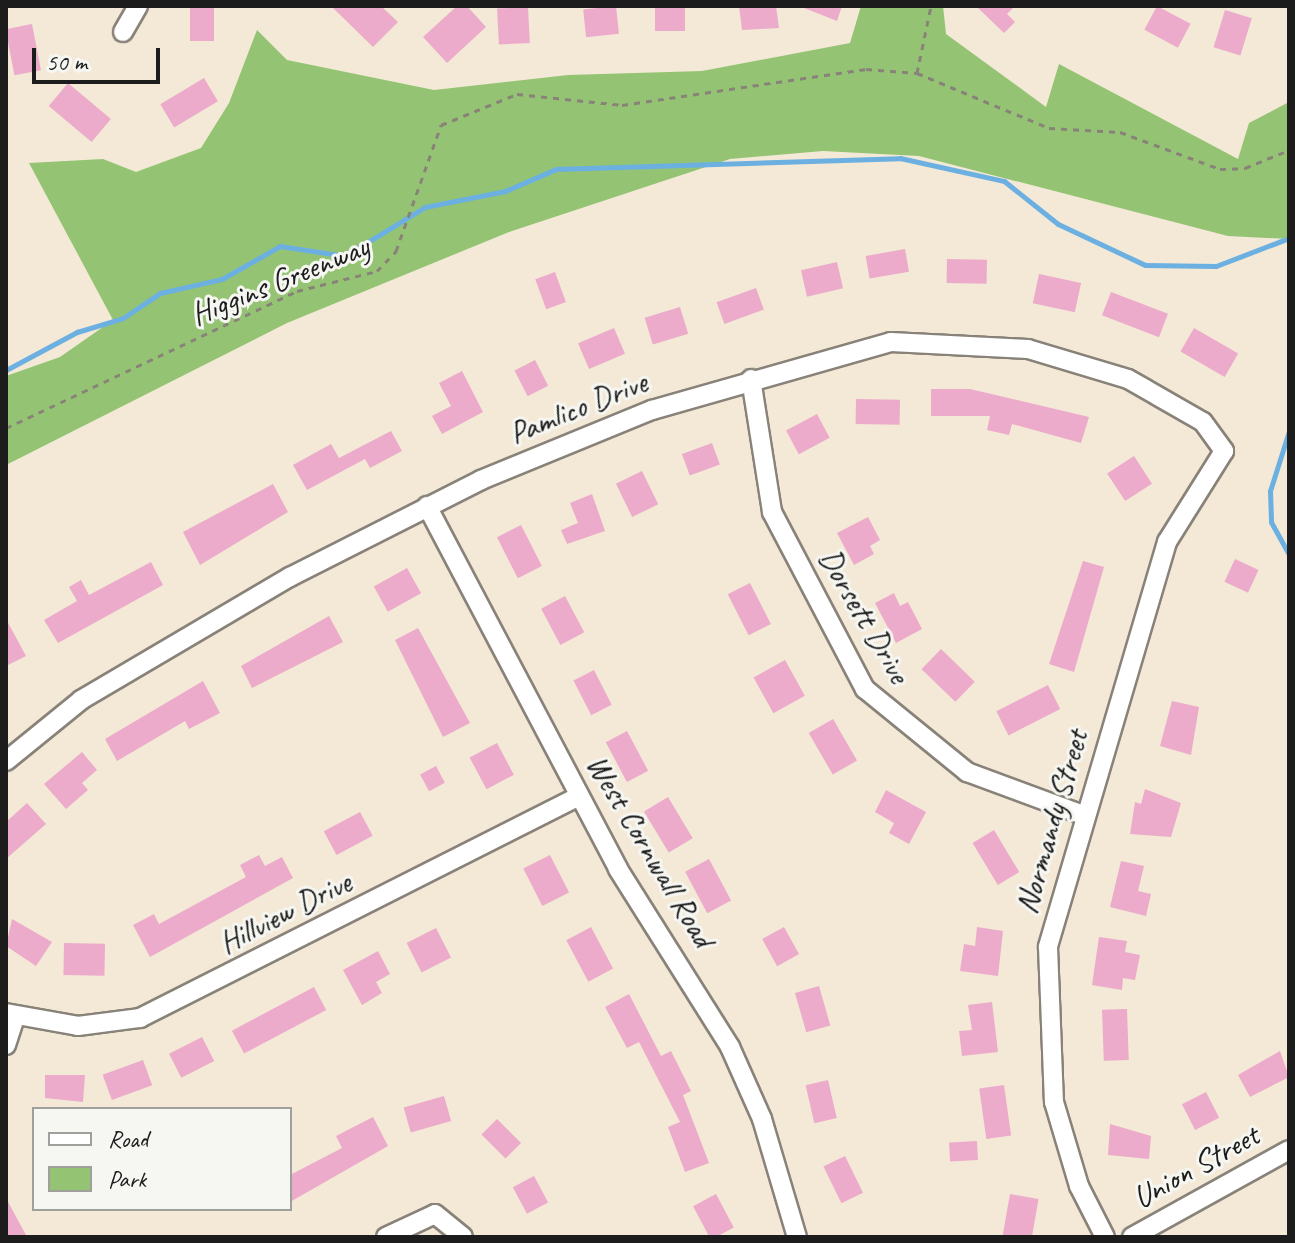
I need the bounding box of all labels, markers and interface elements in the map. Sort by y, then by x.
scale bar [36,32,164,82]
text: 50 m [46,47,87,77]
street label: Higgins Greenway [185,228,375,334]
street label: Pamlico Drive [503,363,653,453]
street label: Dorsett Drive [810,542,918,690]
street label: Normandy Street [1007,726,1097,918]
street label: West Cornwall Road [578,748,722,954]
street label: Hillview Drive [212,863,358,963]
legend [32,1107,292,1211]
street label: Union Street [1126,1117,1266,1217]
text: Road [108,1124,148,1154]
text: Park [108,1164,146,1194]

